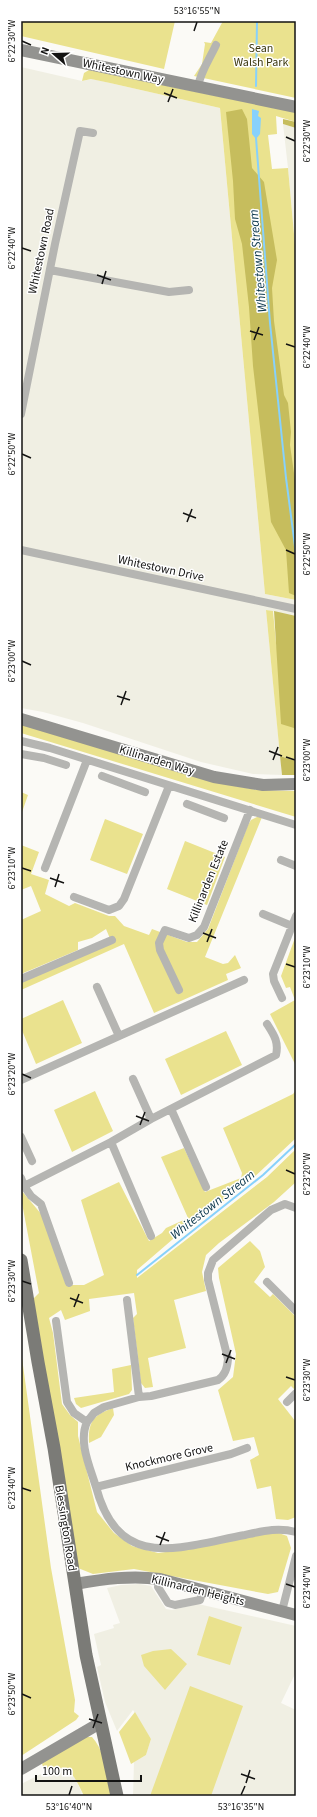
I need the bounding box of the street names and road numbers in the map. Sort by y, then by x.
street label: Whitestown Way [81,55,165,88]
street label: Whitestown Road [24,207,59,296]
street label: Whitestown Drive [116,551,206,586]
street label: Killinarden Way [117,741,197,780]
street label: Killinarden Estate [184,837,233,925]
street label: Knockmore Grove [123,1439,215,1476]
street label: Blessington Road [50,1484,81,1572]
street label: Killinarden Heights [149,1571,246,1610]

